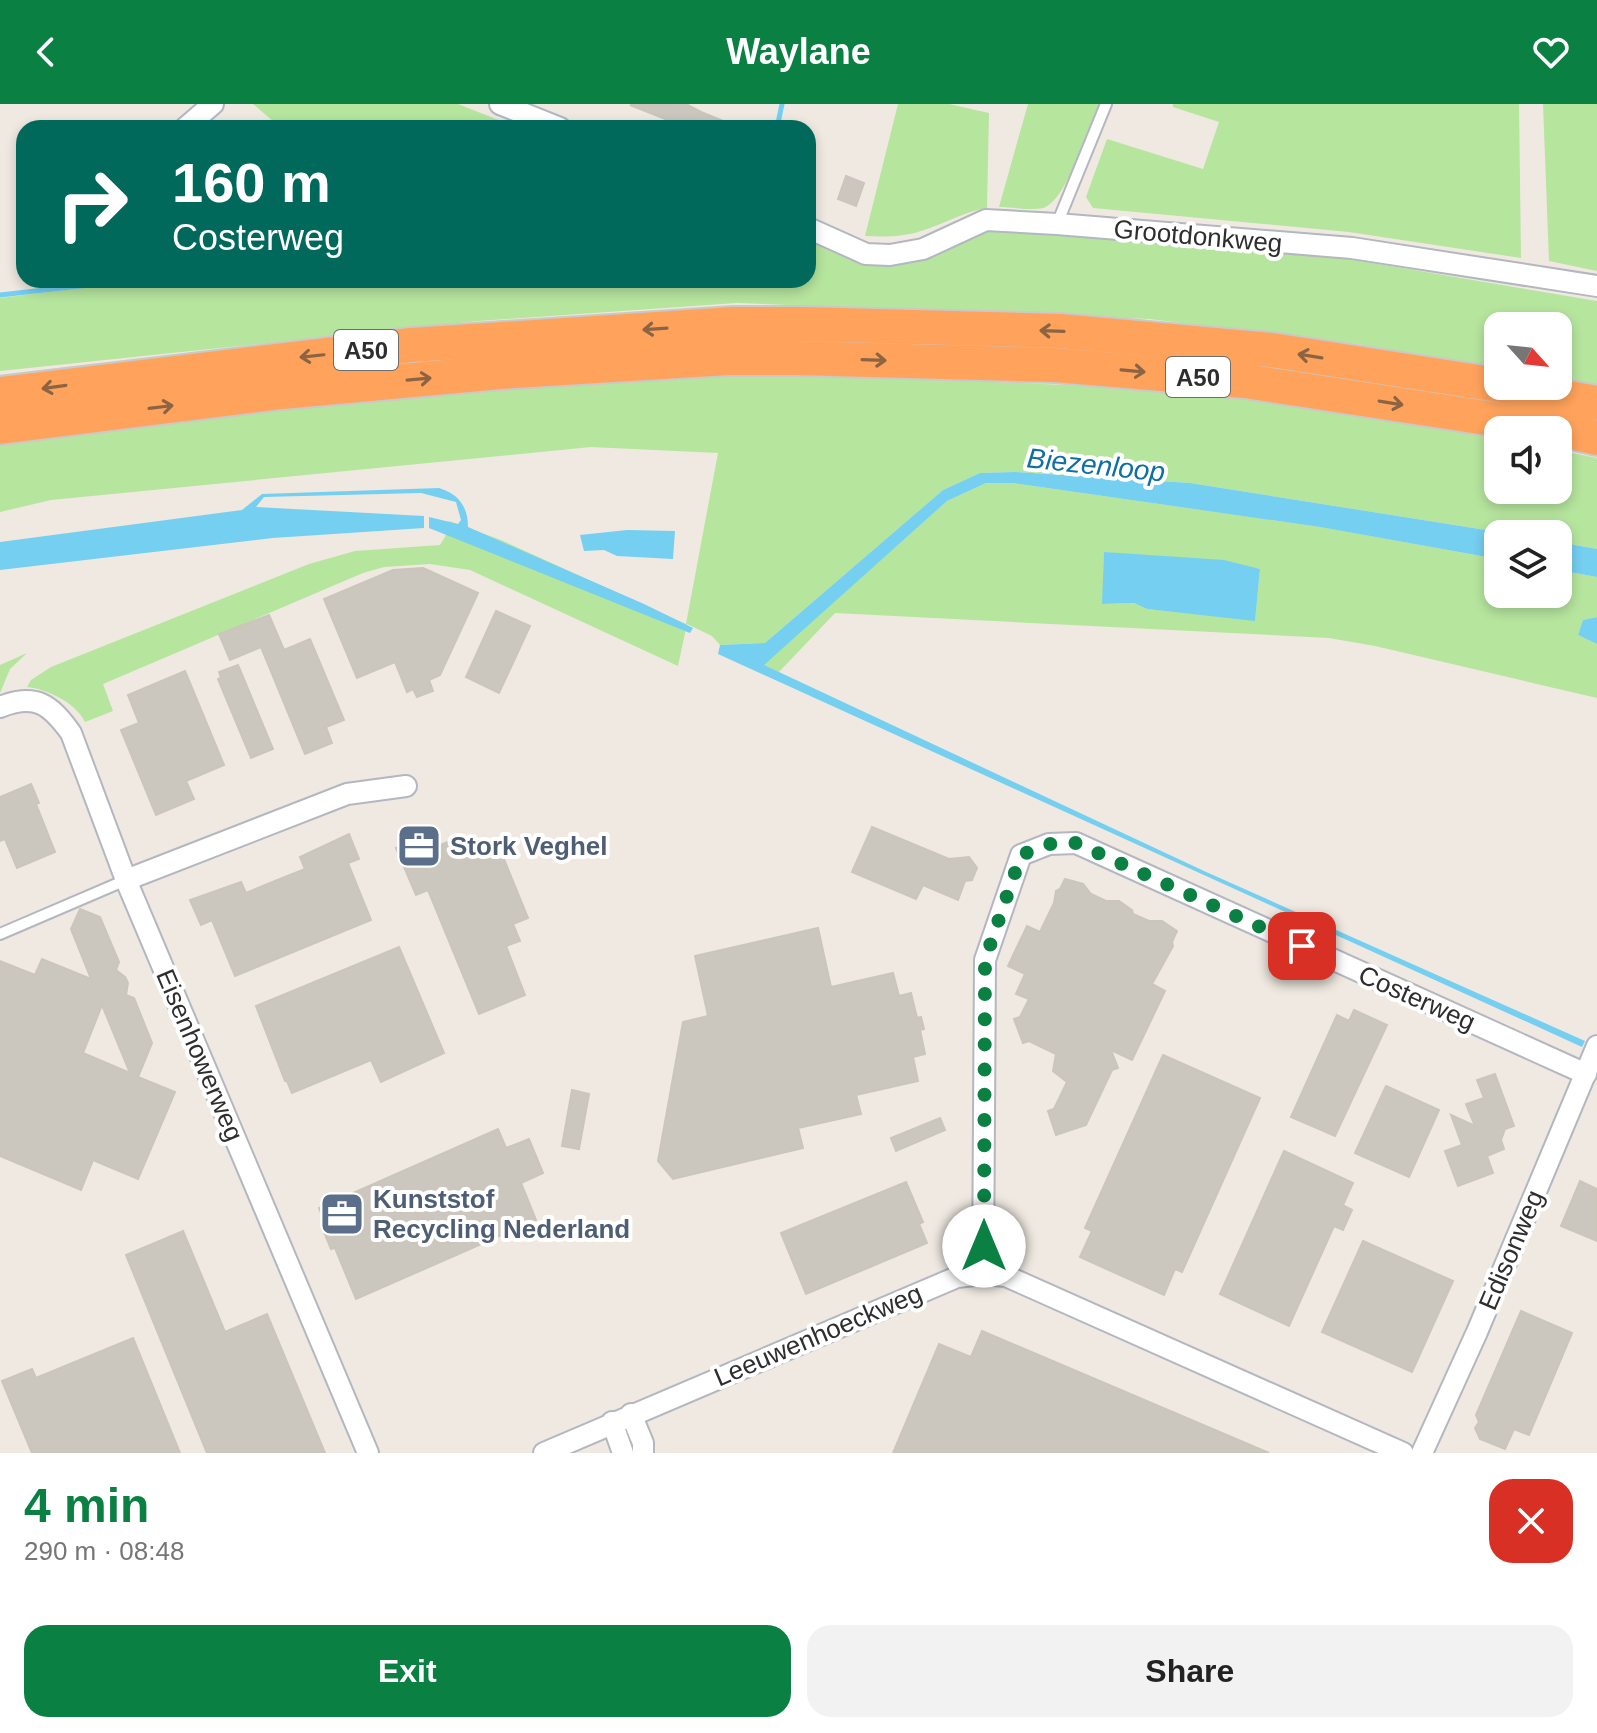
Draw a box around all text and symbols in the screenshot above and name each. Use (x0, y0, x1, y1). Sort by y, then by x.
icon: back (24, 30, 68, 74)
icon: heart (1529, 30, 1573, 74)
text: Waylane (726, 31, 871, 72)
text: 160 m (172, 151, 331, 214)
icon: right (40, 152, 144, 256)
street label: Grootdonkweg (1112, 214, 1284, 258)
text: Costerweg (172, 217, 344, 258)
north arrow (1484, 312, 1572, 400)
map controls (1484, 312, 1572, 608)
one-way arrow (642, 322, 669, 337)
one-way arrow (1039, 323, 1066, 338)
road number: A50 (334, 330, 398, 370)
one-way arrow (1298, 348, 1323, 363)
one-way arrow (299, 349, 326, 364)
one-way arrow (860, 352, 887, 367)
road number: A50 (1166, 357, 1230, 397)
one-way arrow (1119, 364, 1146, 379)
one-way arrow (405, 371, 432, 386)
one-way arrow (41, 379, 68, 394)
one-way arrow (1378, 397, 1403, 412)
one-way arrow (147, 399, 174, 414)
button: sound (1484, 416, 1572, 504)
water label: Biezenloop (1025, 442, 1167, 488)
button: layers (1484, 520, 1572, 608)
office icon: Stork Veghel (395, 822, 443, 870)
place label: Stork Veghel (450, 831, 608, 861)
pin (1268, 912, 1336, 980)
icon: arrive (1280, 924, 1324, 968)
street label: Costerweg (1354, 959, 1480, 1037)
street label: Eisenhowerweg (150, 965, 250, 1145)
place label: Kunststof Recycling Nederland (373, 1184, 630, 1244)
street label: Edisonweg (1472, 1186, 1550, 1314)
office icon: Kunststof Recycling Nederland (318, 1190, 366, 1238)
position arrow (942, 1204, 1026, 1288)
street label: Leeuwenhoeckweg (710, 1278, 926, 1392)
text: 4 min (24, 1479, 149, 1532)
button: close (1489, 1479, 1573, 1563)
text: 290 m · 08:48 (24, 1536, 184, 1566)
button: Exit (24, 1625, 791, 1717)
button: Share (807, 1625, 1573, 1717)

